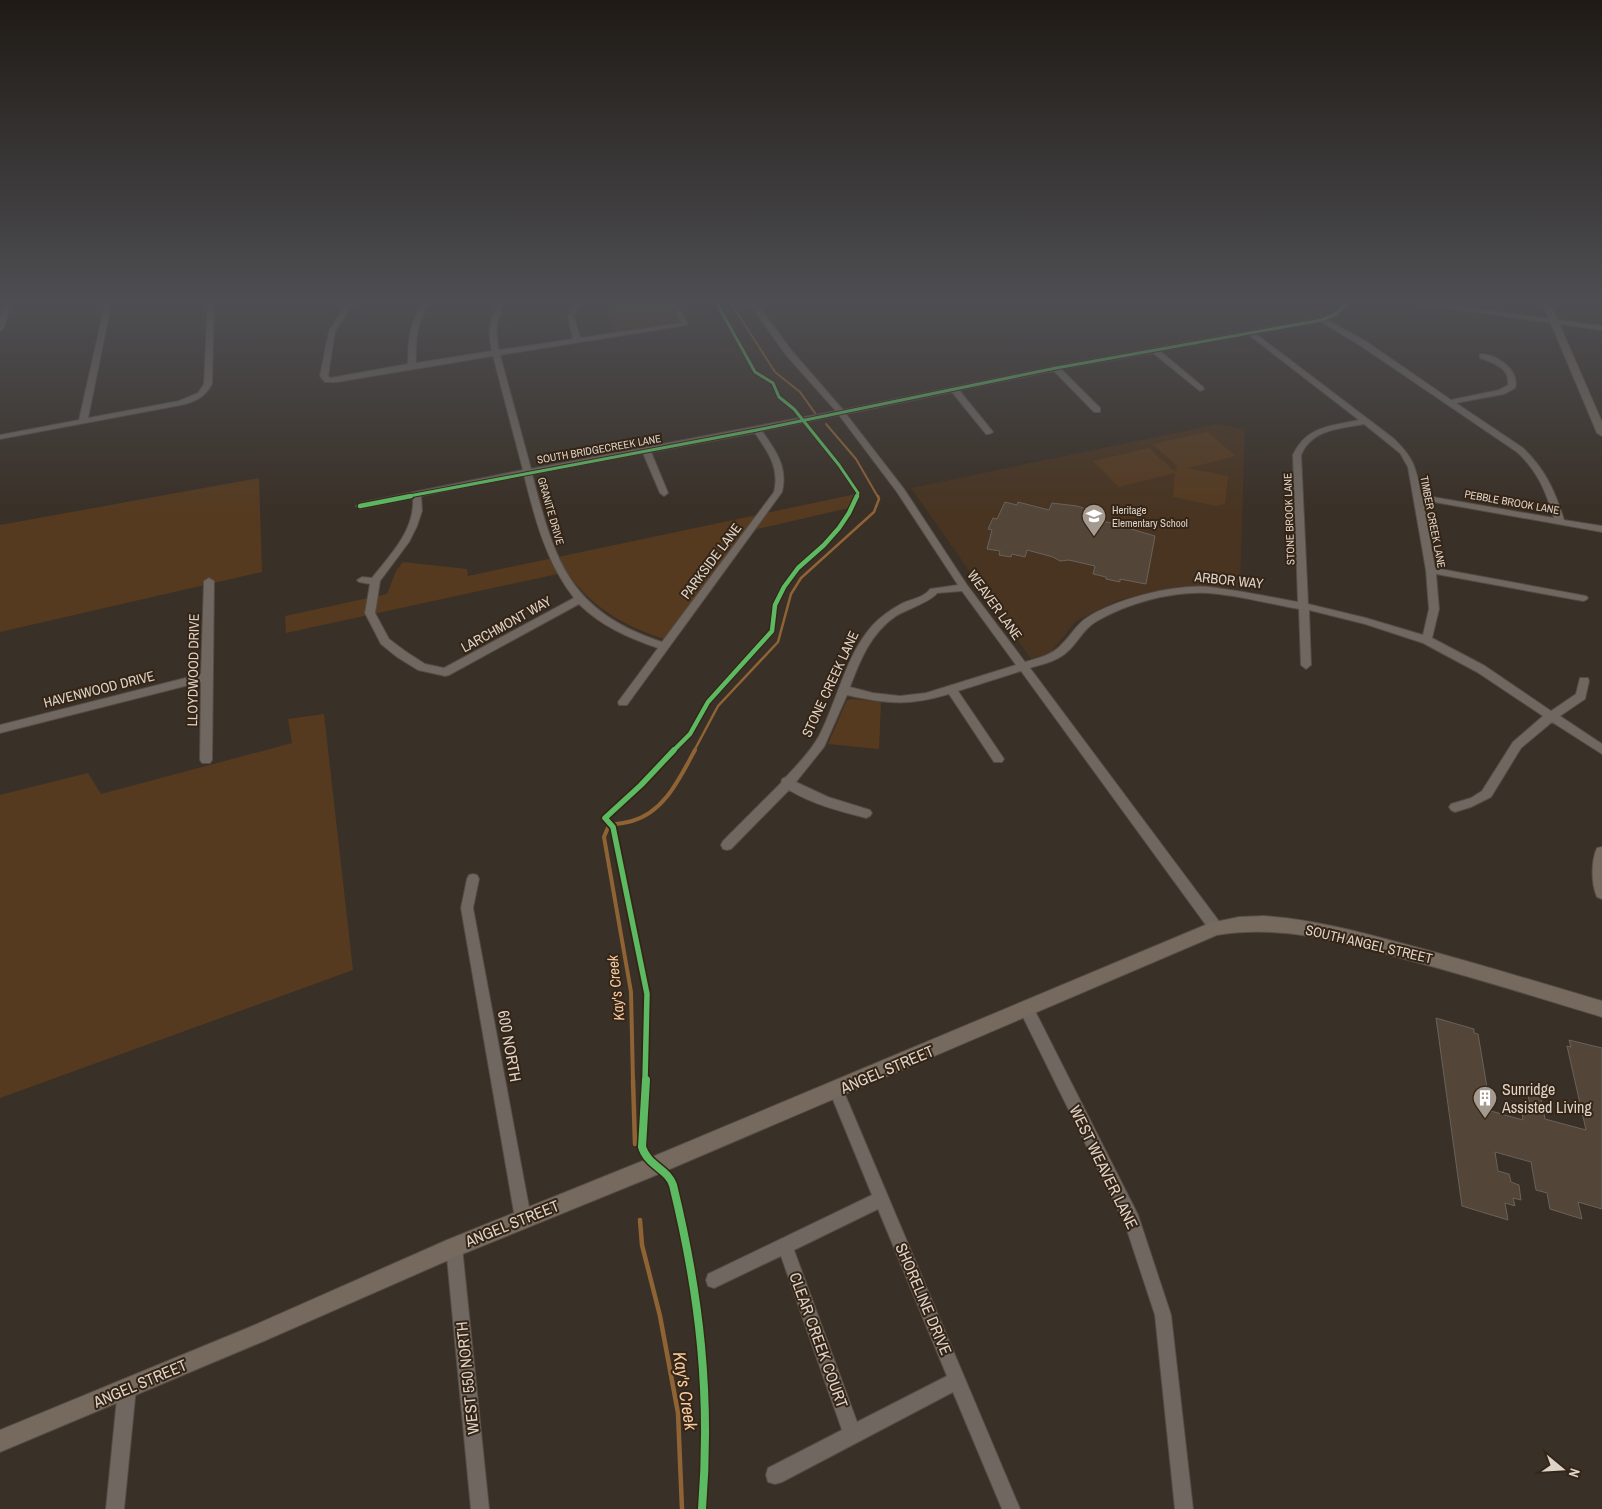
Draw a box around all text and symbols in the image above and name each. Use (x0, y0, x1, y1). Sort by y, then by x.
street label: SOUTH BRIDGECREEK LANE (536, 431, 662, 467)
street label: STONE BROOK LANE (1280, 473, 1298, 565)
street label: GRANITE DRIVE (535, 475, 567, 547)
street label: TIMBER CREEK LANE (1417, 475, 1449, 569)
street label: PEBBLE BROOK LANE (1463, 487, 1561, 517)
school or university icon: Heritage Elementary School (1081, 503, 1107, 537)
place label: Heritage Elementary School (1112, 503, 1188, 530)
street label: PARKSIDE LANE (677, 519, 745, 603)
street label: WEAVER LANE (964, 566, 1026, 644)
street label: ARBOR WAY (1193, 567, 1265, 593)
street label: LARCHMONT WAY (458, 592, 555, 656)
street label: LLOYDWOOD DRIVE (183, 613, 203, 727)
street label: STONE CREEK LANE (797, 628, 863, 740)
street label: HAVENWOOD DRIVE (42, 666, 156, 712)
street label: SOUTH ANGEL STREET (1304, 921, 1434, 967)
water label: Kay's Creek (602, 953, 629, 1022)
street label: 600 NORTH (493, 1009, 527, 1083)
street label: ANGEL STREET (836, 1039, 937, 1099)
place label: Sunridge Assisted Living (1501, 1078, 1592, 1118)
building icon: Sunridge Assisted Living (1472, 1085, 1498, 1119)
street label: WEST WEAVER LANE (1064, 1101, 1144, 1233)
street label: ANGEL STREET (461, 1194, 562, 1252)
street label: SHORELINE DRIVE (891, 1240, 957, 1358)
street label: CLEAR CREEK COURT (784, 1269, 854, 1411)
street label: WEST 550 NORTH (450, 1321, 484, 1435)
water label: Kay's Creek (667, 1350, 704, 1433)
street label: ANGEL STREET (89, 1353, 190, 1413)
north arrow (1537, 1444, 1587, 1494)
text: N (1565, 1466, 1584, 1480)

